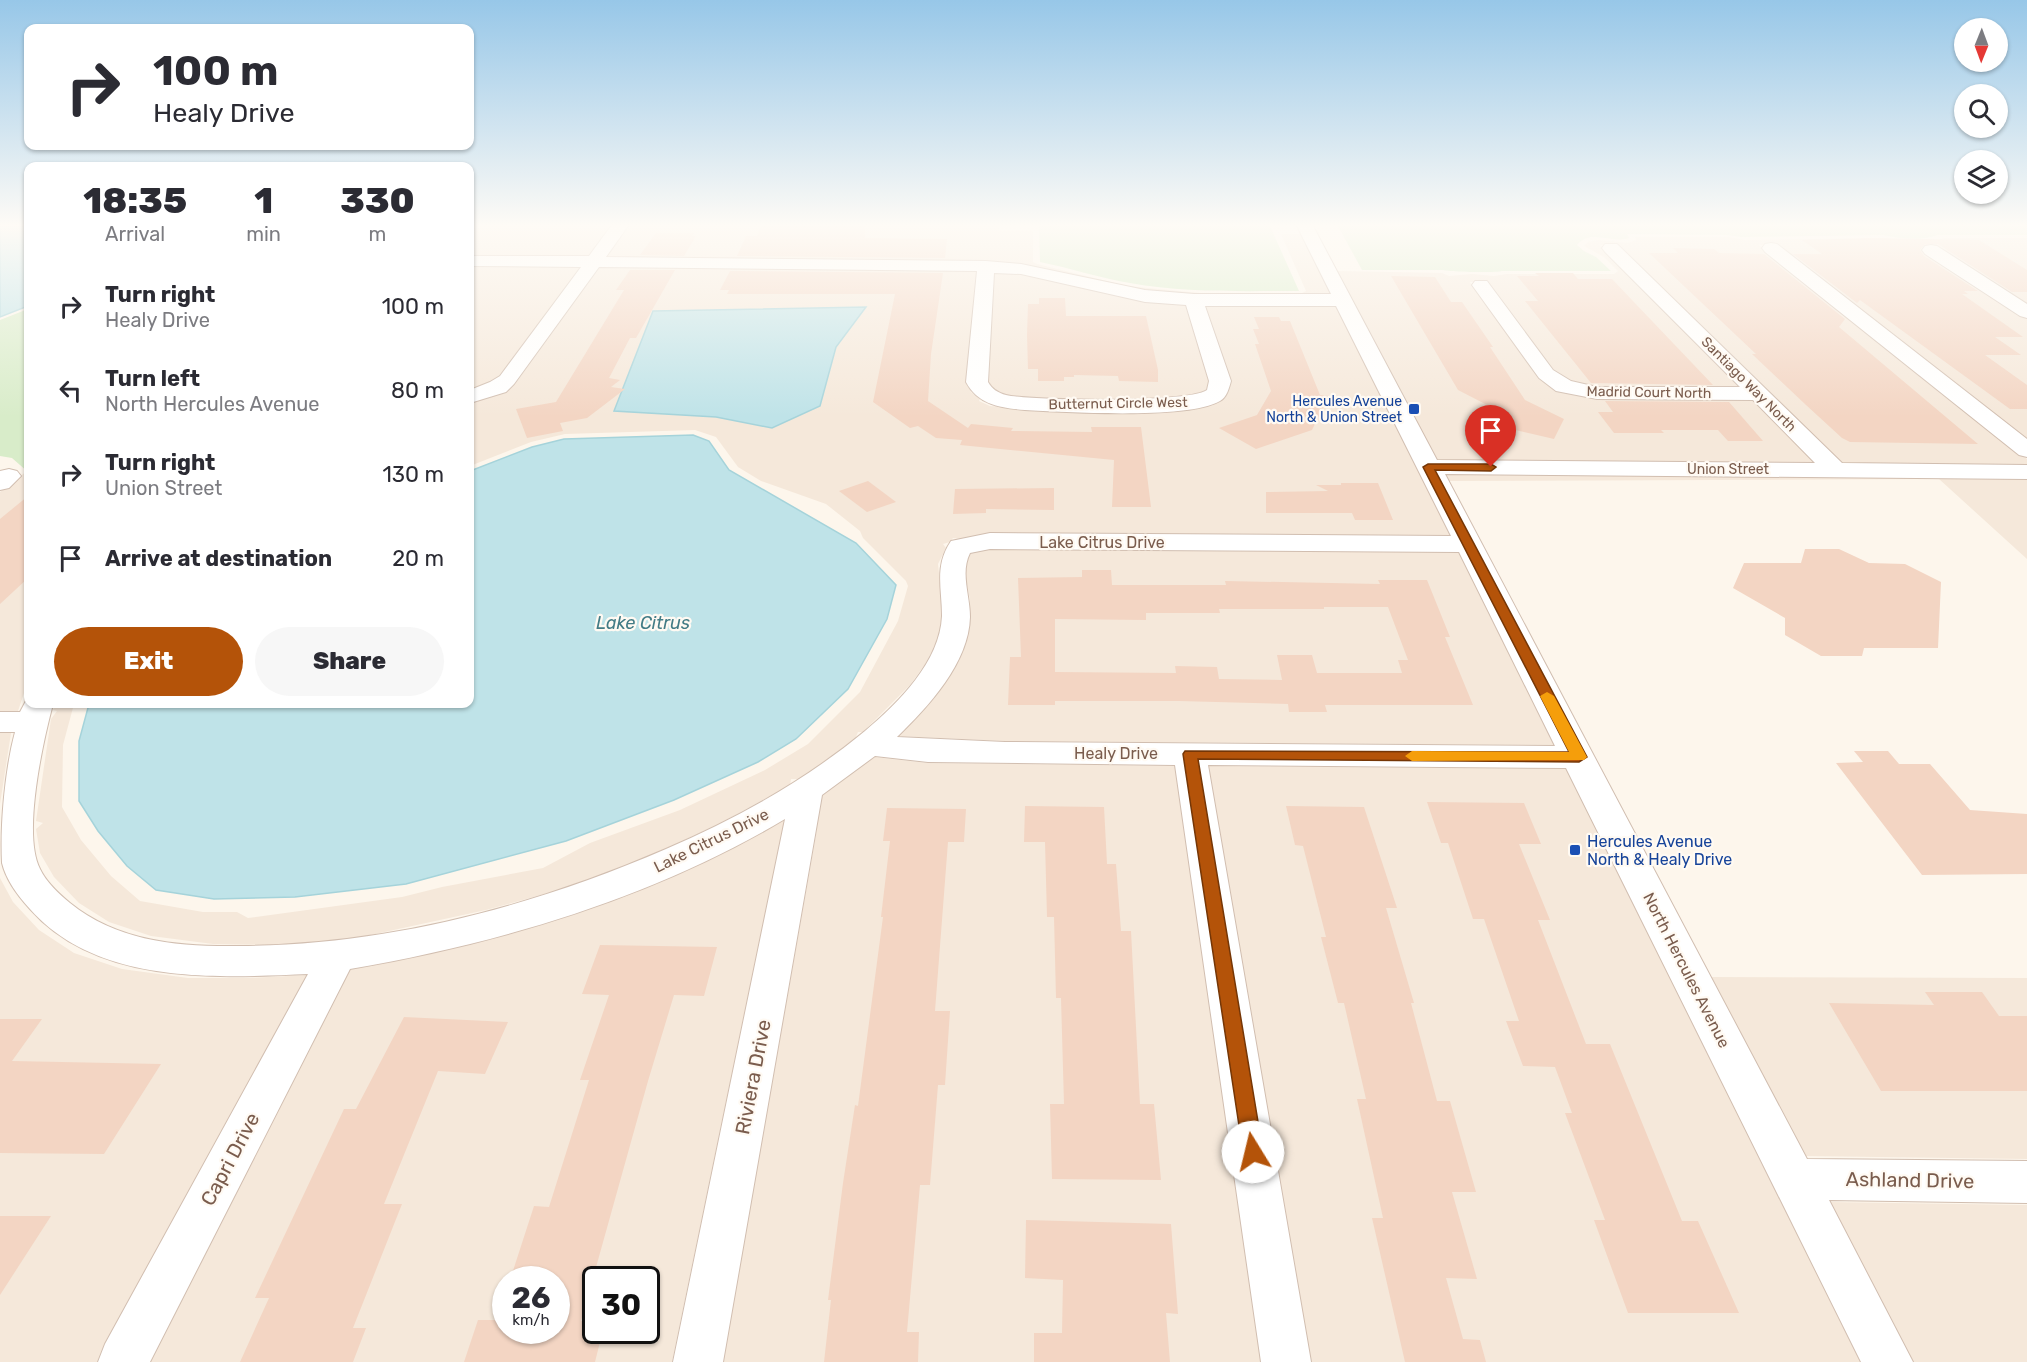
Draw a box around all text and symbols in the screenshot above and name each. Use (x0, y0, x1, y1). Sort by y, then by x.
north arrow (1954, 18, 2008, 72)
map controls (1954, 18, 2008, 204)
text: 100 m (153, 46, 278, 96)
icon: right (54, 48, 132, 126)
button: search (1954, 84, 2008, 138)
text: Healy Drive (153, 97, 295, 129)
button: layers (1954, 150, 2008, 204)
text: 18:35 (83, 179, 187, 222)
text: 1 (254, 179, 273, 222)
text: 330 (340, 179, 415, 222)
text: Arrival (105, 222, 165, 246)
text: min (246, 222, 281, 246)
text: m (369, 222, 386, 246)
text: Turn right (105, 281, 215, 308)
icon: right (54, 290, 87, 323)
text: 100 m (382, 293, 444, 320)
text: Healy Drive (105, 308, 210, 332)
street label: Santiago Way North (1698, 333, 1800, 435)
text: Turn left (105, 365, 200, 392)
icon: left (54, 374, 87, 407)
text: 80 m (391, 377, 444, 404)
street label: Madrid Court North (1586, 383, 1712, 402)
text: North Hercules Avenue (105, 392, 320, 416)
place label: Hercules Avenue North & Union Street (1266, 393, 1403, 426)
street label: Butternut Circle West (1048, 394, 1188, 413)
marker: Hercules Avenue North & Union Street (1407, 402, 1421, 416)
pin (1465, 405, 1516, 467)
icon: arrive (1474, 414, 1507, 447)
text: Turn right (105, 449, 215, 476)
icon: right (54, 458, 87, 491)
text: 130 m (382, 461, 444, 488)
street label: Union Street (1687, 461, 1770, 478)
text: Union Street (105, 476, 222, 500)
street label: Lake Citrus Drive (1039, 533, 1165, 552)
icon: arrive (54, 542, 87, 575)
text: Arrive at destination (105, 545, 332, 572)
text: 20 m (392, 545, 444, 572)
water label: Lake Citrus (596, 612, 690, 634)
button: Exit (54, 627, 243, 696)
button: Share (255, 627, 444, 696)
street label: Healy Drive (1074, 744, 1158, 763)
street label: Lake Citrus Drive (651, 804, 772, 877)
place label: Hercules Avenue North & Healy Drive (1587, 832, 1732, 869)
marker: Hercules Avenue North & Healy Drive (1568, 843, 1582, 857)
street label: North Hercules Avenue (1639, 889, 1734, 1051)
street label: Riviera Drive (730, 1017, 776, 1137)
street label: Capri Drive (196, 1108, 264, 1210)
position arrow (1221, 1120, 1285, 1184)
street label: Ashland Drive (1845, 1167, 1975, 1193)
speed limit sign: 30 (582, 1266, 660, 1344)
text: 26 (511, 1280, 551, 1316)
text: km/h (512, 1311, 550, 1329)

